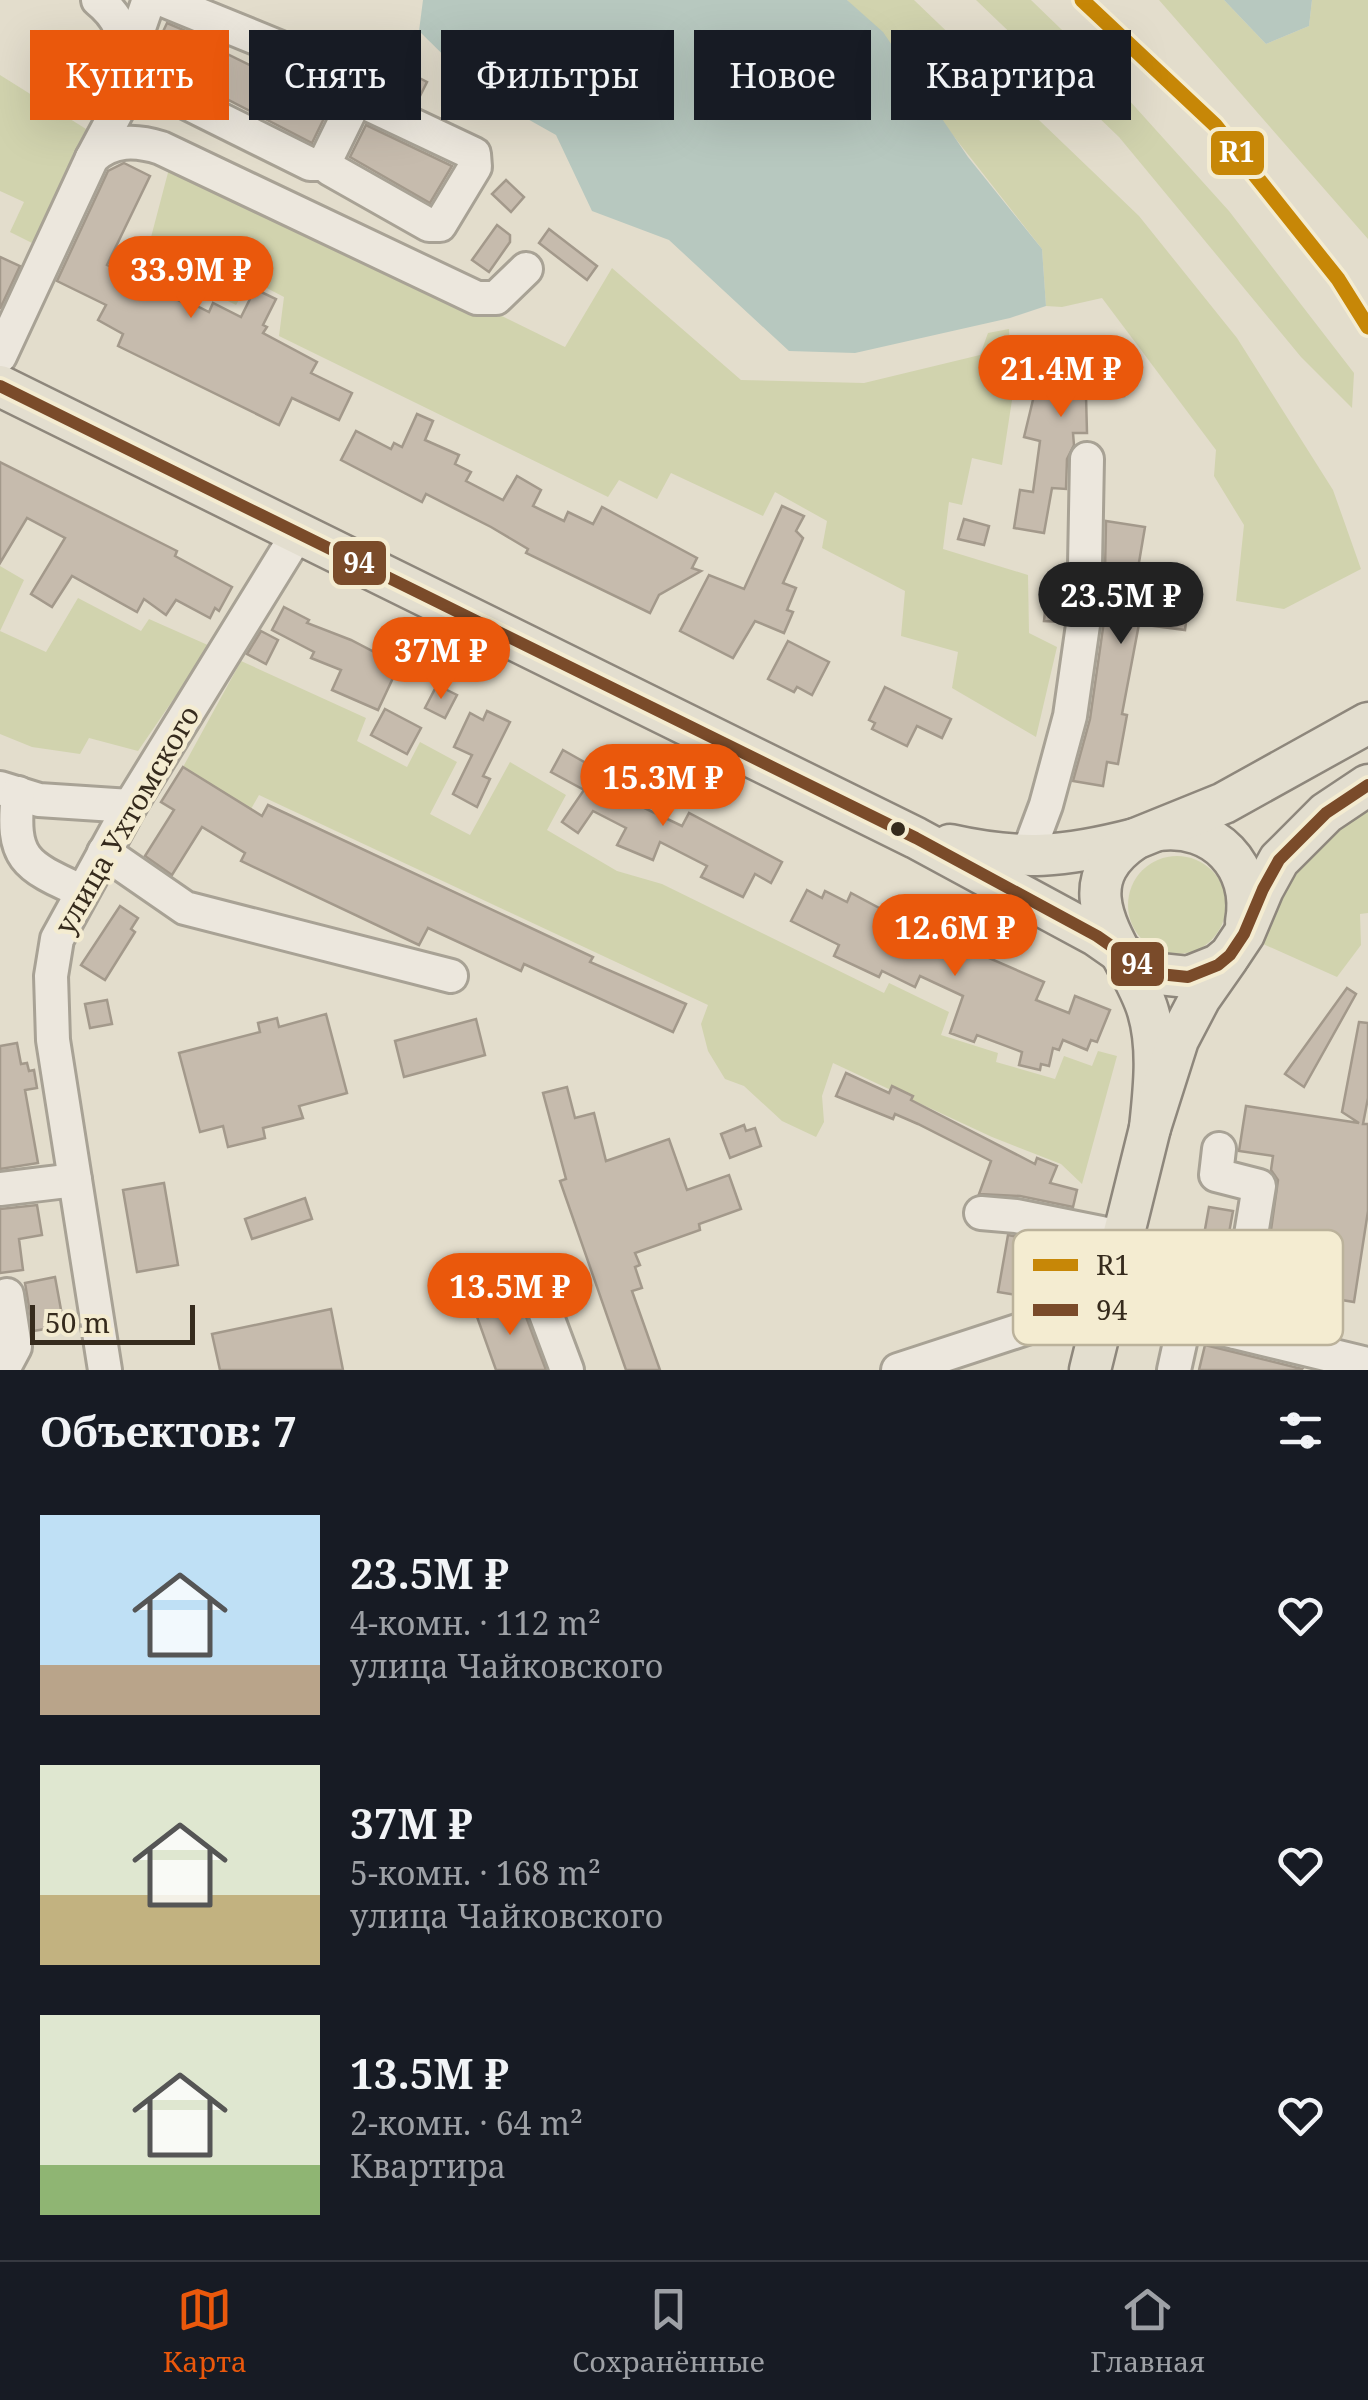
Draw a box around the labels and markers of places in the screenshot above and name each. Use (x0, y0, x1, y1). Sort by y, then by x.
pin: 33.9M ₽ (99, 236, 283, 321)
pin: 21.4M ₽ (969, 335, 1153, 420)
pin: 23.5M ₽ (1029, 562, 1213, 647)
pin: 37M ₽ (371, 617, 511, 702)
pin: 15.3M ₽ (571, 744, 755, 829)
unlabelled marker (888, 819, 908, 839)
pin: 12.6M ₽ (863, 894, 1047, 979)
pin: 13.5M ₽ (418, 1253, 602, 1338)

